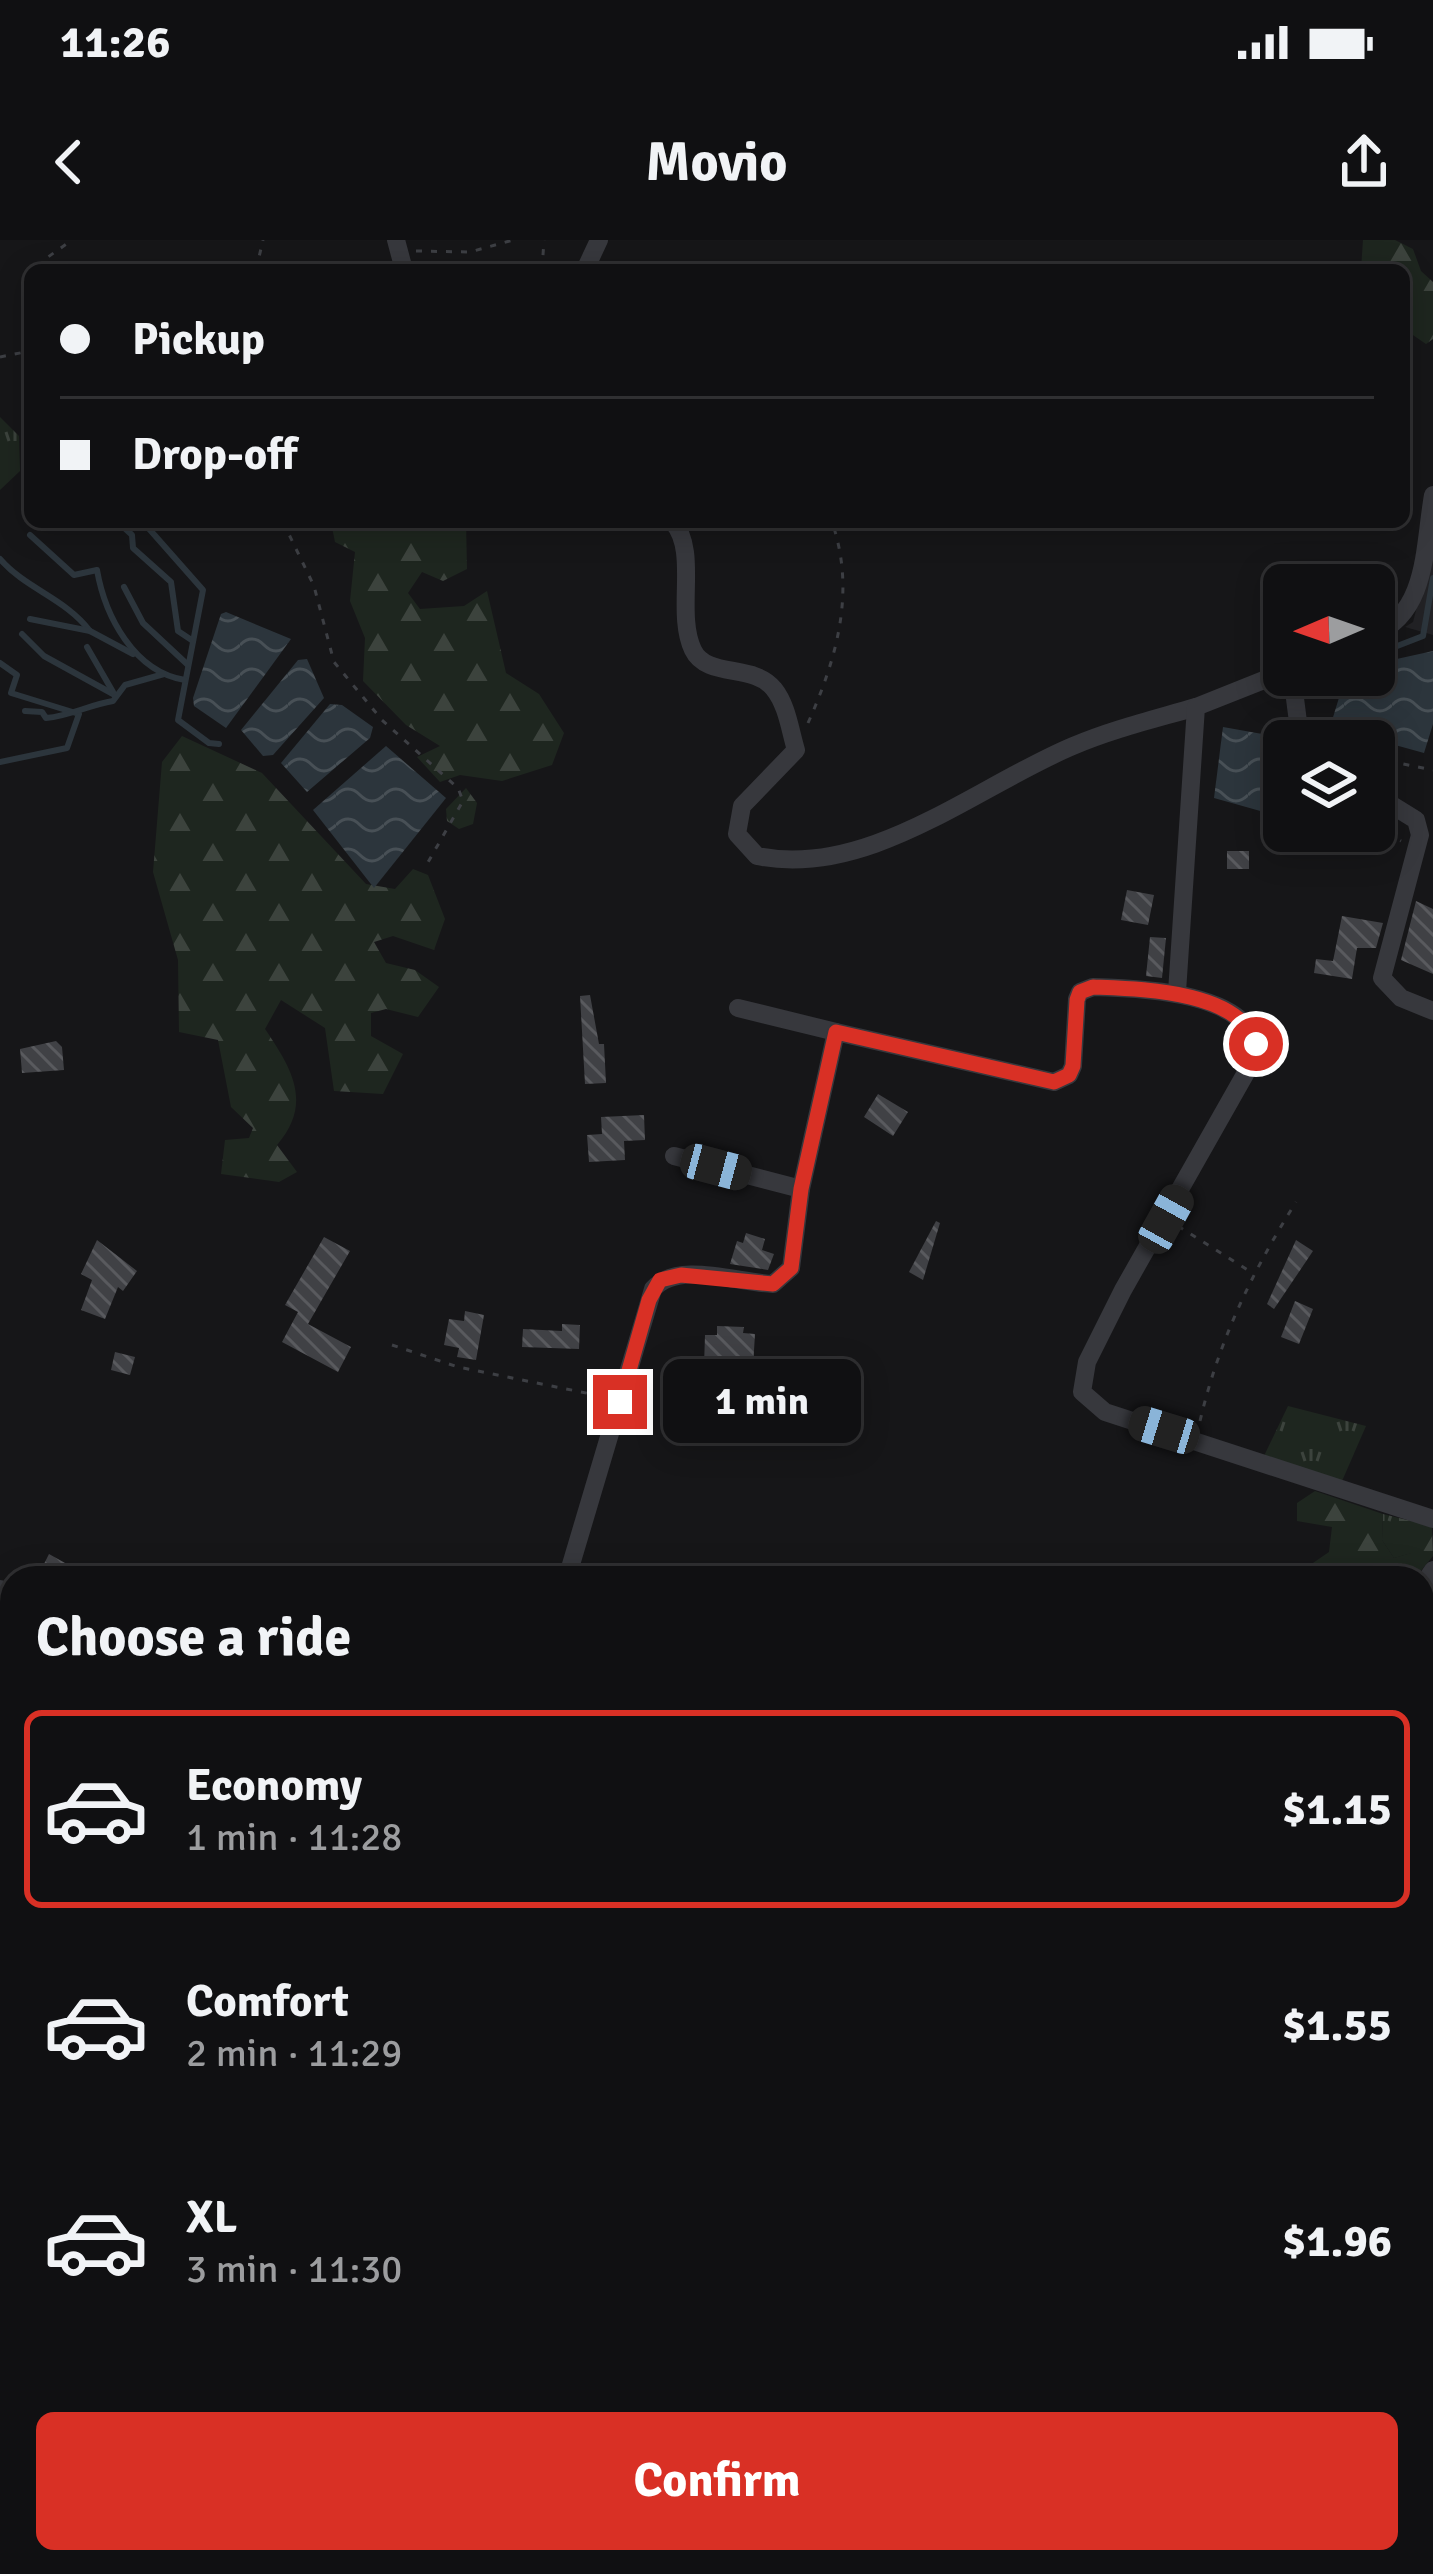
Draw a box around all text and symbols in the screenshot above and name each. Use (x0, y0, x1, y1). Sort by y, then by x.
text: 11:26 (60, 15, 170, 70)
icon: back (36, 129, 102, 195)
text: Movio (646, 129, 787, 196)
icon: share (1331, 129, 1397, 195)
text: Pickup (132, 312, 265, 367)
text: Drop-off (132, 427, 297, 482)
north arrow (1263, 564, 1395, 696)
map controls (1263, 564, 1395, 852)
button: layers (1263, 720, 1395, 852)
route start (1229, 1017, 1283, 1071)
car (677, 1140, 755, 1194)
car (1133, 1179, 1199, 1259)
callout: 1 min (662, 1360, 860, 1444)
route end (593, 1375, 647, 1429)
text: 1 min (715, 1377, 809, 1425)
car (1124, 1402, 1204, 1458)
text: Choose a ride (36, 1604, 351, 1671)
icon: car (42, 1755, 150, 1863)
text: Economy (186, 1758, 362, 1813)
text: $1.15 (1282, 1782, 1392, 1837)
text: 1 min · 11:28 (186, 1813, 402, 1861)
icon: car (42, 1971, 150, 2079)
text: Comfort (186, 1974, 349, 2029)
text: $1.55 (1282, 1998, 1392, 2053)
text: 2 min · 11:29 (186, 2029, 402, 2077)
icon: car (42, 2187, 150, 2295)
text: XL (186, 2190, 237, 2245)
text: $1.96 (1282, 2214, 1392, 2269)
text: 3 min · 11:30 (186, 2245, 402, 2293)
button: Confirm (36, 2412, 1398, 2550)

